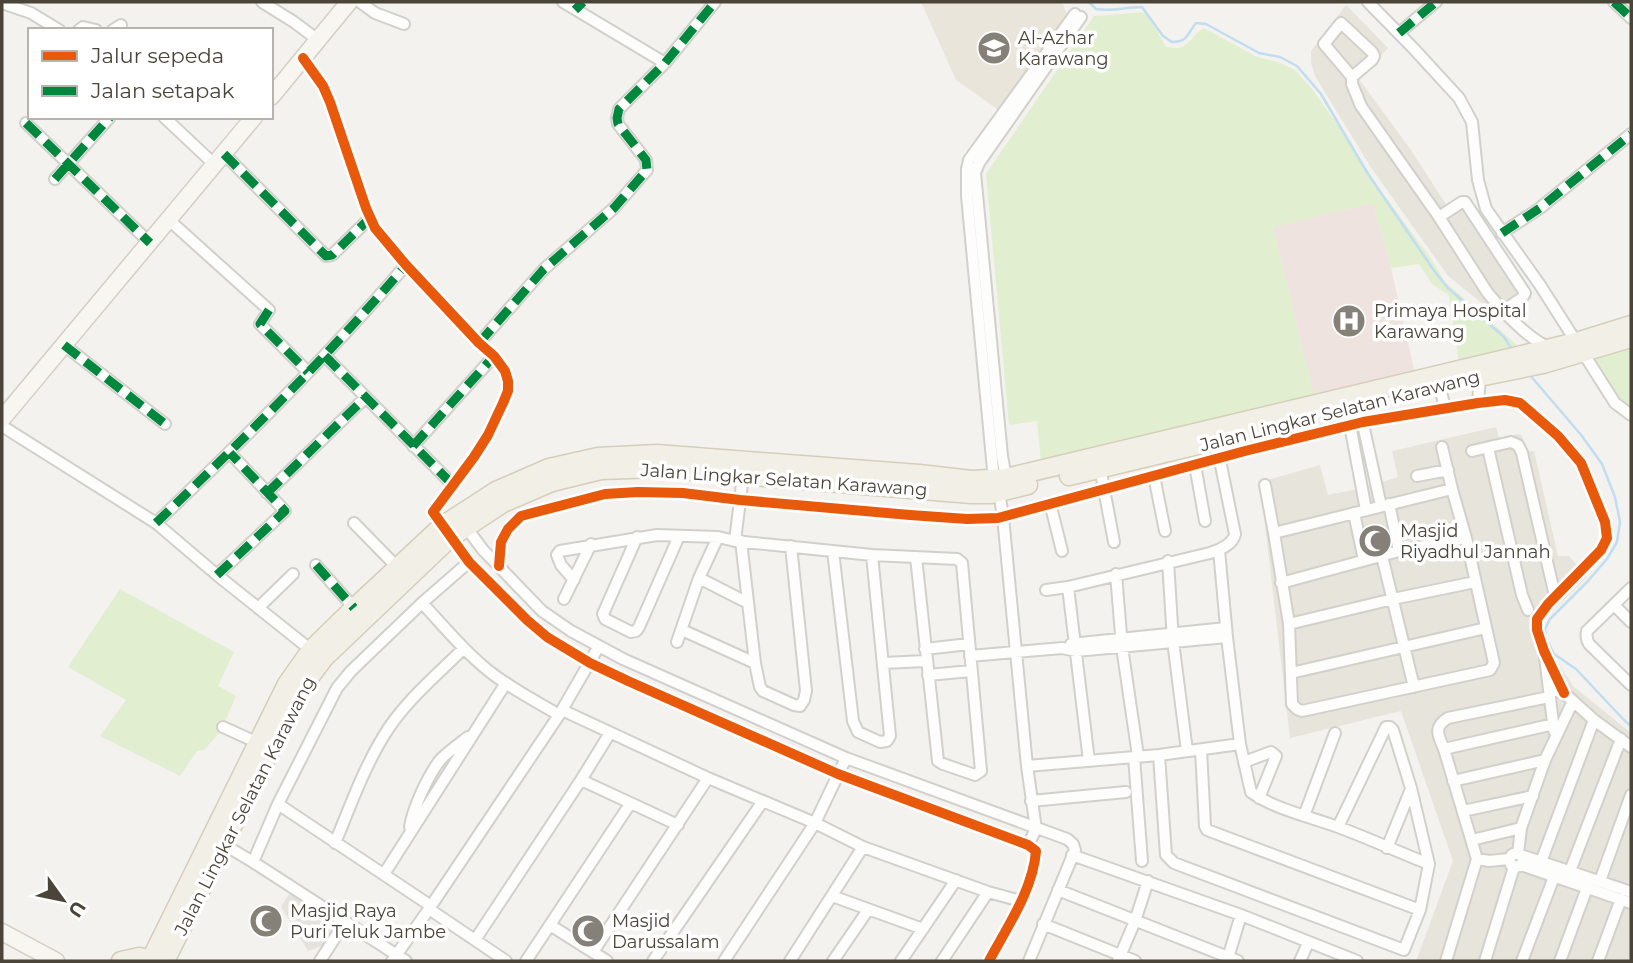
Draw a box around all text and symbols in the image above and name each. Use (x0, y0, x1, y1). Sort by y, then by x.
place label: Al-Azhar Karawang (1018, 27, 1109, 70)
legend (28, 28, 273, 119)
school or university icon: Al-Azhar Karawang (975, 29, 1013, 67)
text: Jalur sepeda (90, 43, 224, 68)
text: Jalan setapak (90, 78, 235, 103)
place label: Primaya Hospital Karawang (1374, 300, 1527, 343)
hospital icon: Primaya Hospital Karawang (1330, 302, 1368, 340)
street label: Jalan Lingkar Selatan Karawang (1197, 366, 1482, 457)
street label: Jalan Lingkar Selatan Karawang (639, 459, 928, 501)
place label: Masjid Riyadhul Jannah (1400, 520, 1551, 563)
mosque icon: Masjid Riyadhul Jannah (1356, 522, 1394, 560)
street label: Jalan Lingkar Selatan Karawang (169, 673, 320, 940)
north arrow (28, 865, 98, 935)
text: U (63, 896, 91, 922)
place label: Masjid Raya Puri Teluk Jambe (290, 900, 446, 943)
mosque icon: Masjid Raya Puri Teluk Jambe (247, 902, 285, 940)
place label: Masjid Darussalam (612, 910, 720, 953)
mosque icon: Masjid Darussalam (569, 912, 607, 950)

